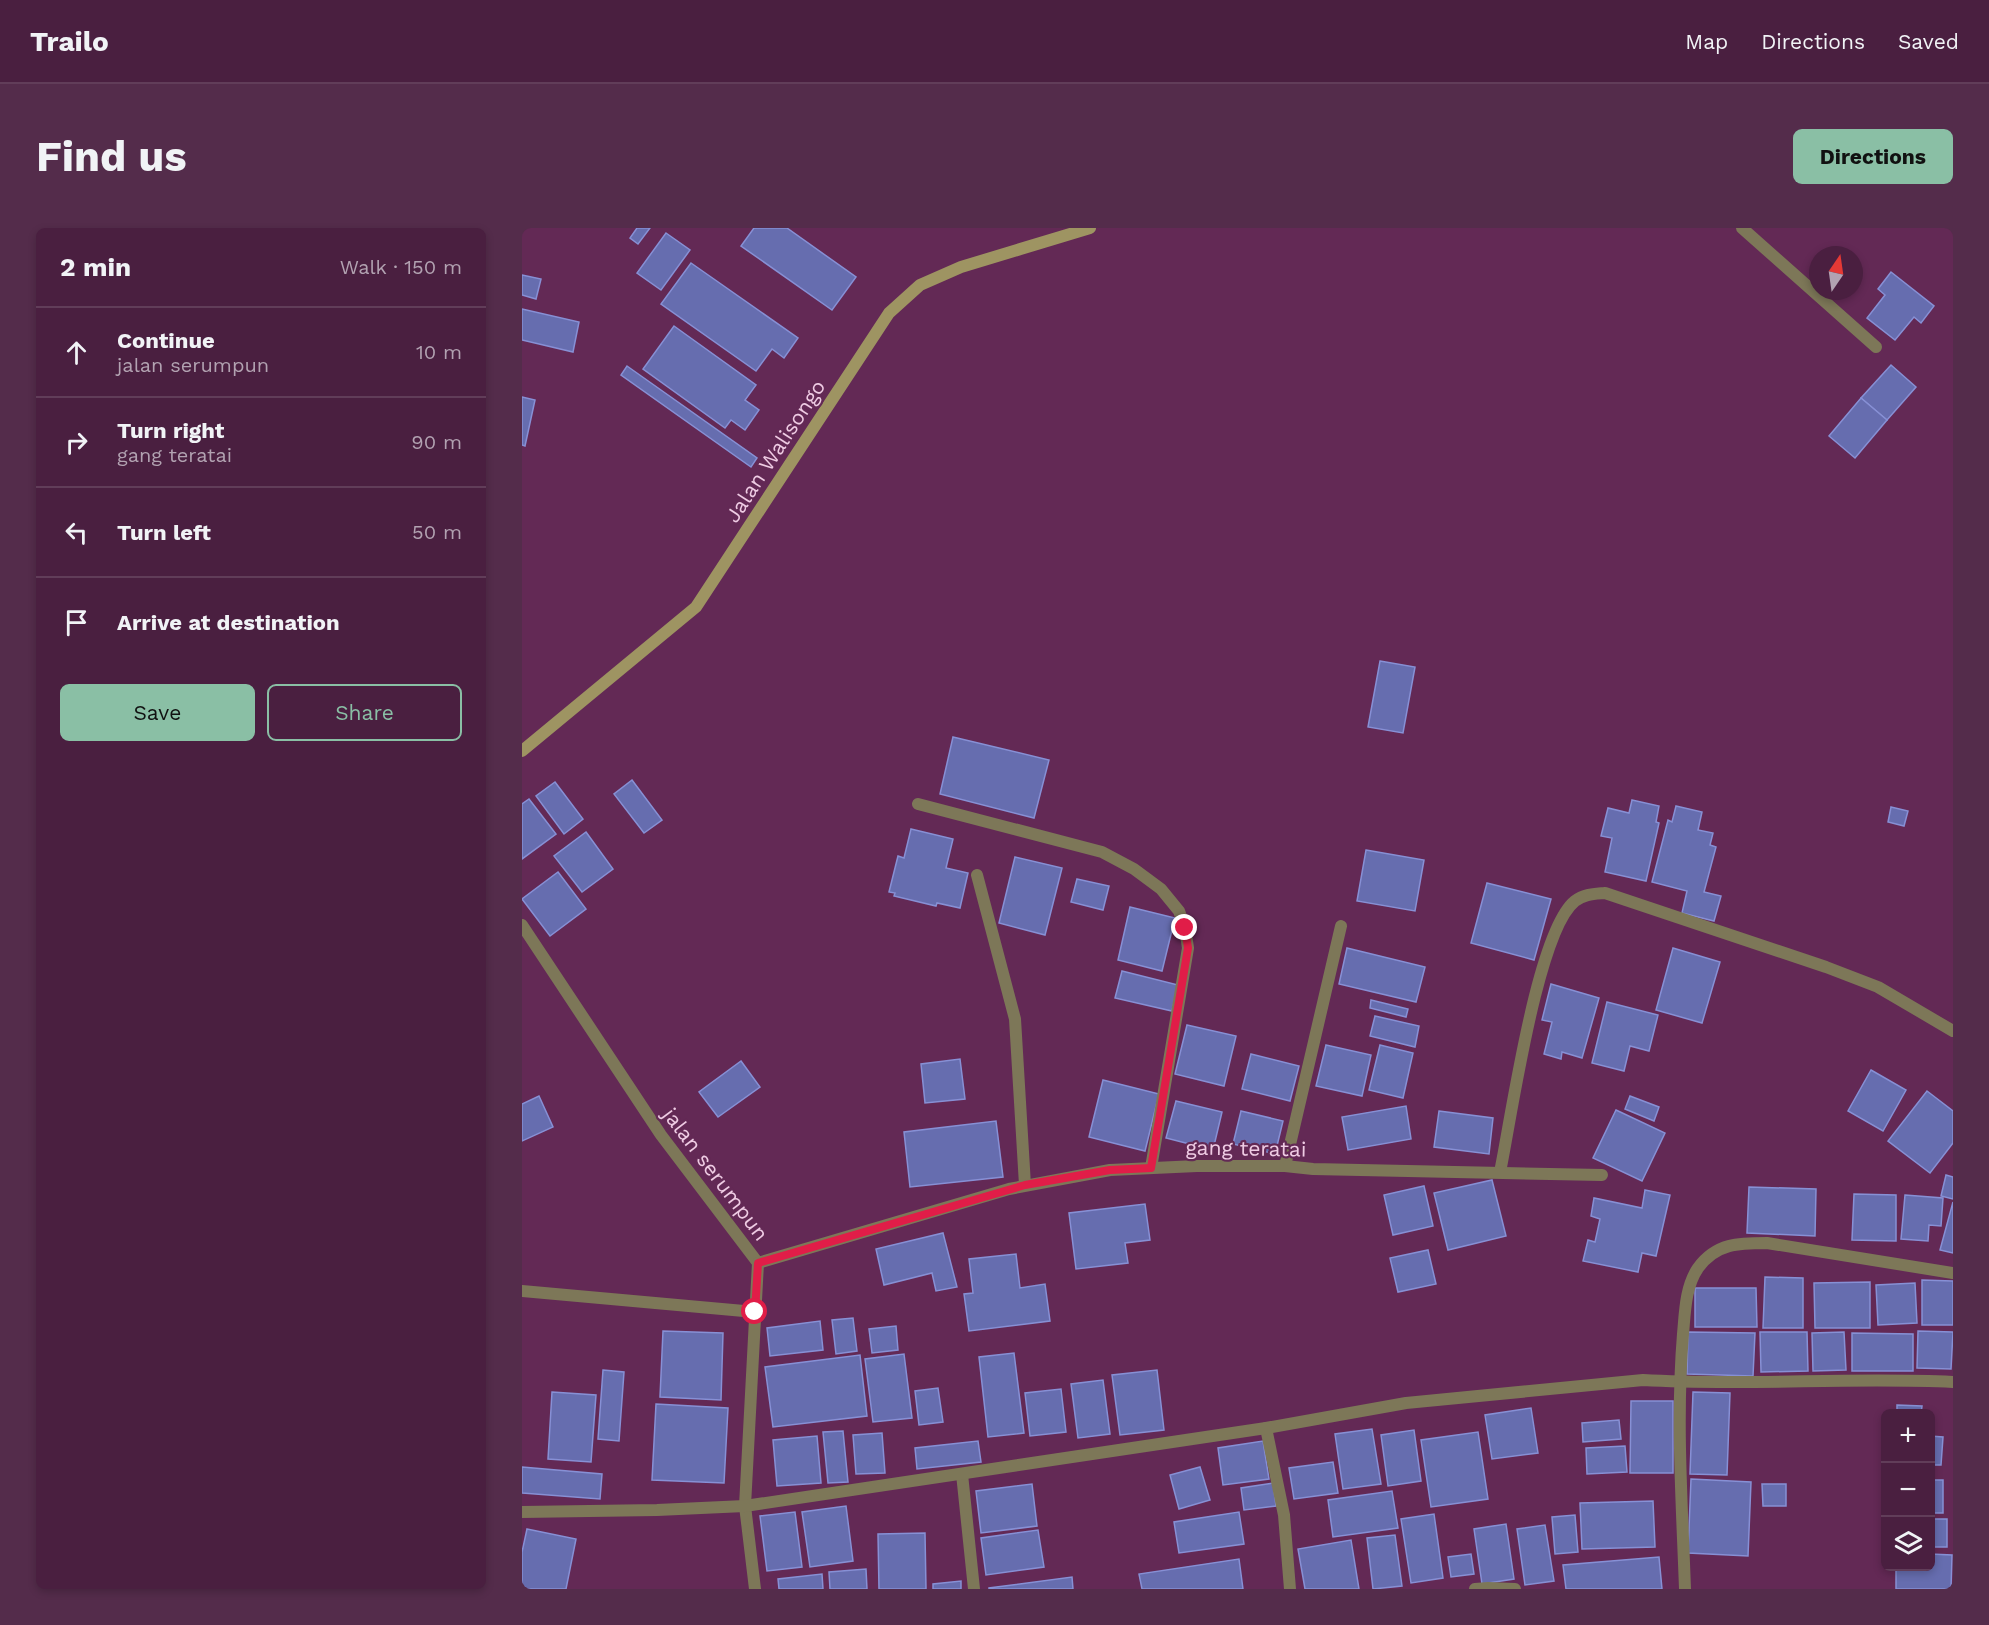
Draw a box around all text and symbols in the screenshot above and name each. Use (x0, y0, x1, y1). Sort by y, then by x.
text: Trailo (30, 25, 109, 58)
text: Map (1685, 29, 1728, 54)
text: Directions (1761, 29, 1865, 54)
text: Saved (1898, 29, 1959, 54)
button: Directions (1793, 129, 1953, 184)
text: Find us (36, 132, 187, 181)
north arrow (1809, 246, 1863, 300)
text: 2 min (60, 252, 131, 282)
text: Walk · 150 m (340, 255, 462, 279)
text: Continue (117, 328, 215, 353)
icon: ahead (60, 336, 93, 369)
text: 10 m (416, 340, 462, 364)
text: jalan serumpun (117, 353, 269, 377)
street label: Jalan Walisongo (720, 375, 830, 527)
text: Turn right (117, 418, 224, 443)
icon: right (60, 426, 93, 459)
text: 90 m (411, 430, 462, 454)
text: gang teratai (117, 443, 232, 467)
icon: left (60, 516, 93, 549)
text: Turn left (117, 520, 211, 545)
text: 50 m (412, 520, 462, 544)
icon: arrive (60, 606, 93, 639)
text: Arrive at destination (117, 610, 340, 635)
button: Save (60, 684, 255, 741)
button: Share (267, 684, 462, 741)
route end (1171, 914, 1197, 940)
street label: jalan serumpun (657, 1101, 774, 1245)
street label: gang teratai (1185, 1134, 1307, 1162)
route start (741, 1298, 767, 1324)
map controls (1881, 1409, 1935, 1571)
button: + (1881, 1409, 1935, 1463)
button: − (1881, 1463, 1935, 1517)
button: layers (1881, 1517, 1935, 1571)

